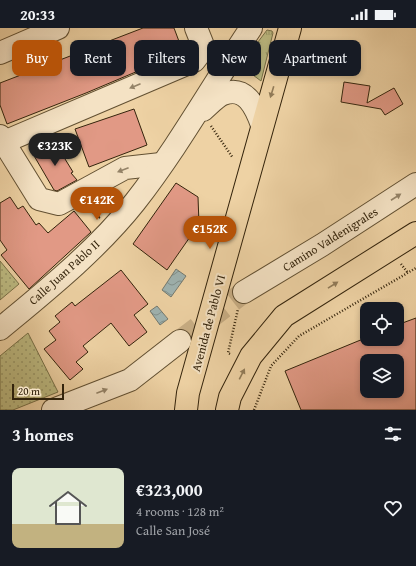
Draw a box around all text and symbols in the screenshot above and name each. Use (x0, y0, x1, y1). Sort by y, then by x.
text: 20:33 (20, 4, 55, 25)
chip: Buy (12, 40, 62, 76)
chip: Rent (70, 40, 126, 76)
chip: Filters (134, 40, 199, 76)
chip: New (207, 40, 261, 76)
chip: Apartment (269, 40, 361, 76)
one-way arrow (129, 83, 140, 89)
one-way arrow (269, 87, 275, 99)
pin: €323K (27, 133, 83, 167)
text: €323K (37, 136, 73, 155)
one-way arrow (117, 168, 129, 174)
pin: €142K (69, 187, 125, 221)
text: €142K (79, 190, 115, 209)
one-way arrow (390, 194, 402, 201)
street label: Camino Valdenigrales (279, 203, 381, 275)
pin: €152K (182, 216, 238, 250)
text: €152K (192, 219, 228, 238)
street label: Calle Juan Pablo II (25, 235, 103, 309)
street label: Avenida de Pablo VI (187, 272, 229, 373)
one-way arrow (328, 281, 338, 289)
map controls (360, 302, 404, 398)
button: locate (360, 302, 404, 346)
button: layers (360, 354, 404, 398)
one-way arrow (239, 368, 245, 380)
scale bar (12, 382, 64, 401)
text: 20 m (18, 383, 40, 399)
one-way arrow (97, 388, 109, 394)
text: 3 homes (12, 422, 74, 447)
icon: filters (382, 423, 404, 445)
text: €323,000 (136, 477, 202, 502)
icon: home (44, 484, 92, 532)
icon: heart (382, 497, 404, 519)
text: 4 rooms · 128 m² (136, 502, 224, 521)
text: Calle San José (136, 521, 210, 540)

